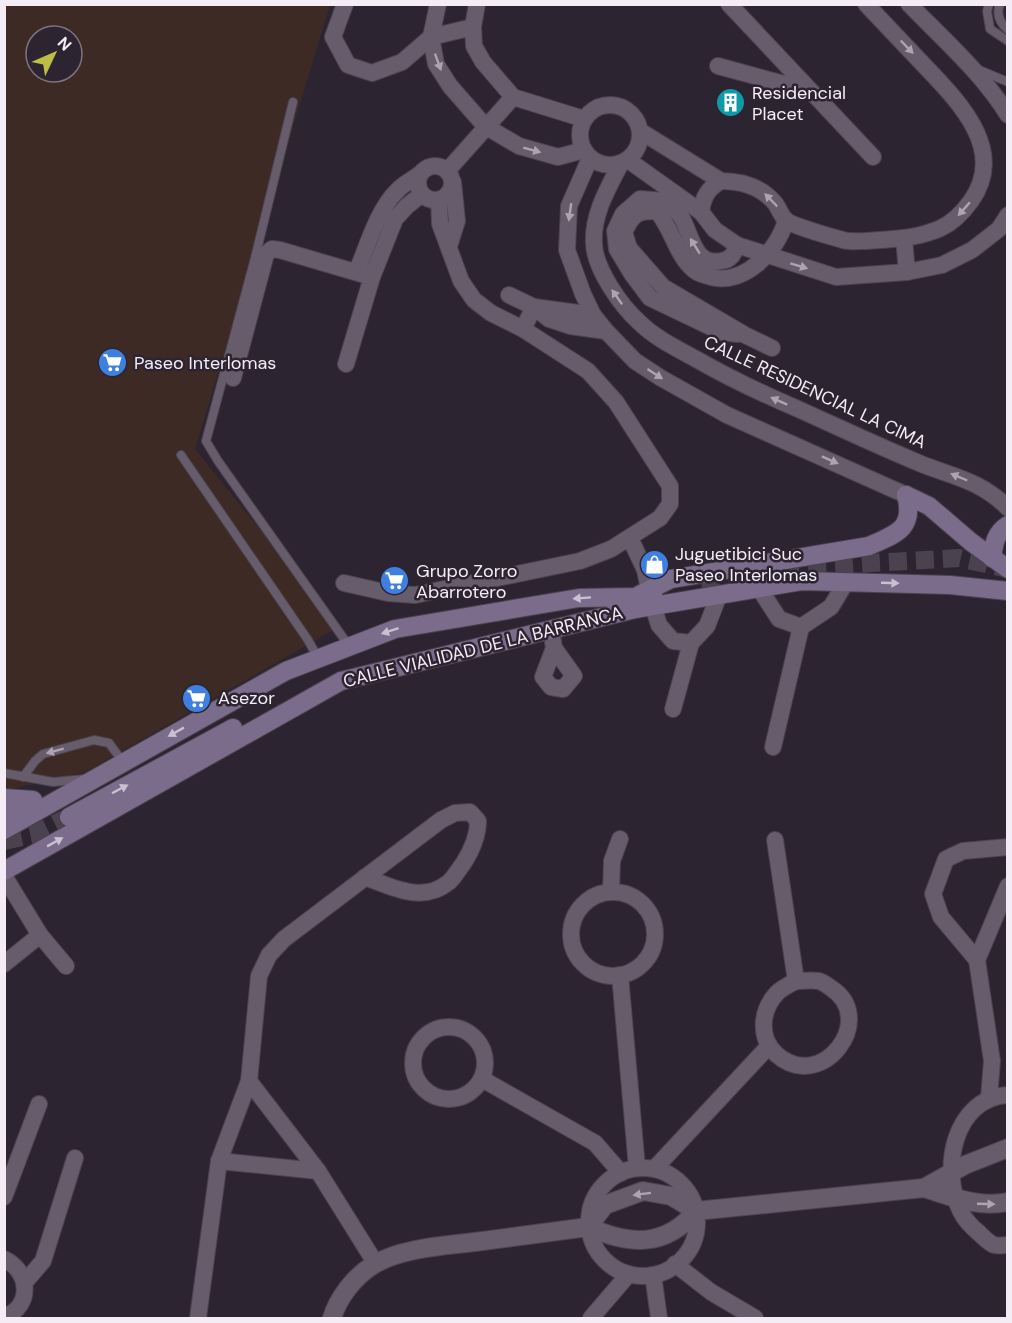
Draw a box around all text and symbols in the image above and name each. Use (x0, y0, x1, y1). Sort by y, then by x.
north arrow (24, 24, 84, 84)
text: N (53, 32, 76, 55)
one-way arrow (899, 39, 913, 53)
one-way arrow (433, 54, 443, 72)
place label: Residencial Placet (752, 81, 846, 126)
building icon: Residencial Placet (715, 87, 747, 119)
one-way arrow (523, 145, 542, 155)
one-way arrow (764, 192, 778, 207)
one-way arrow (957, 202, 971, 217)
one-way arrow (565, 203, 574, 222)
one-way arrow (689, 237, 700, 254)
one-way arrow (790, 262, 808, 271)
one-way arrow (611, 289, 623, 305)
street label: CALLE RESIDENCIAL LA CIMA (700, 330, 930, 454)
supermarket icon: Paseo Interlomas (97, 347, 129, 379)
place label: Paseo Interlomas (134, 351, 276, 375)
one-way arrow (647, 369, 663, 380)
one-way arrow (771, 396, 788, 405)
one-way arrow (821, 455, 839, 465)
one-way arrow (949, 472, 967, 482)
place label: Juguetibici Suc Paseo Interlomas (675, 542, 817, 587)
shop icon: Juguetibici Suc Paseo Interlomas (638, 548, 670, 580)
place label: Grupo Zorro Abarrotero (416, 559, 517, 604)
supermarket icon: Grupo Zorro Abarrotero (379, 565, 411, 597)
one-way arrow (881, 579, 900, 588)
one-way arrow (572, 594, 591, 603)
street label: CALLE VIALIDAD DE LA BARRANCA (341, 601, 625, 693)
one-way arrow (381, 627, 399, 637)
supermarket icon: Asezor (181, 682, 213, 714)
place label: Asezor (218, 686, 275, 710)
one-way arrow (167, 727, 184, 737)
one-way arrow (45, 747, 63, 756)
one-way arrow (112, 784, 129, 794)
one-way arrow (47, 837, 64, 847)
one-way arrow (632, 1189, 651, 1199)
one-way arrow (976, 1199, 995, 1208)

